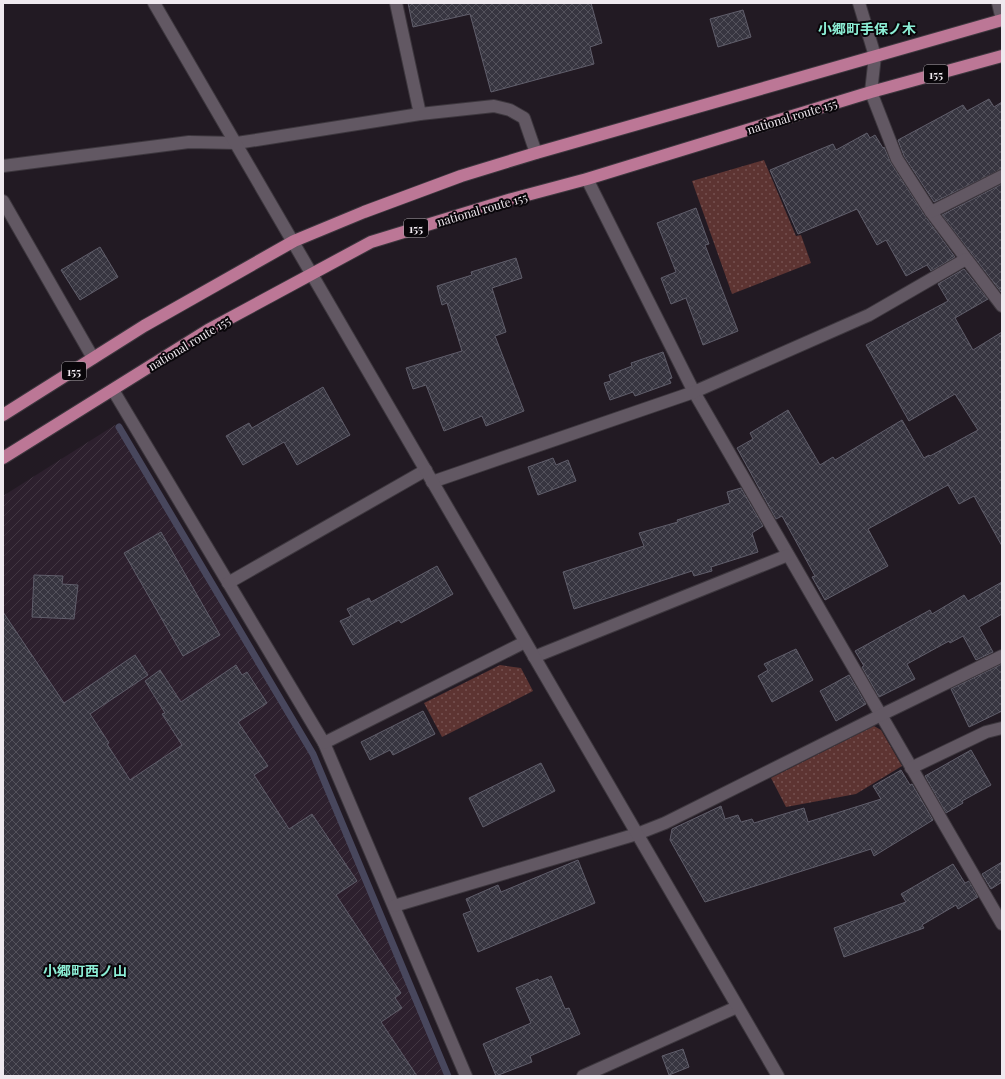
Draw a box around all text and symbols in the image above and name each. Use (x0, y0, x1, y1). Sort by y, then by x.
district label: 小郷町手保ノ木 (818, 19, 916, 38)
road number: 155 (924, 65, 948, 83)
street label: national route 155 (745, 95, 839, 137)
street label: national route 155 (435, 188, 529, 230)
road number: 155 (404, 219, 428, 237)
street label: national route 155 (145, 312, 233, 374)
road number: 155 (62, 362, 86, 380)
district label: 小郷町西ノ山 (43, 961, 127, 980)

